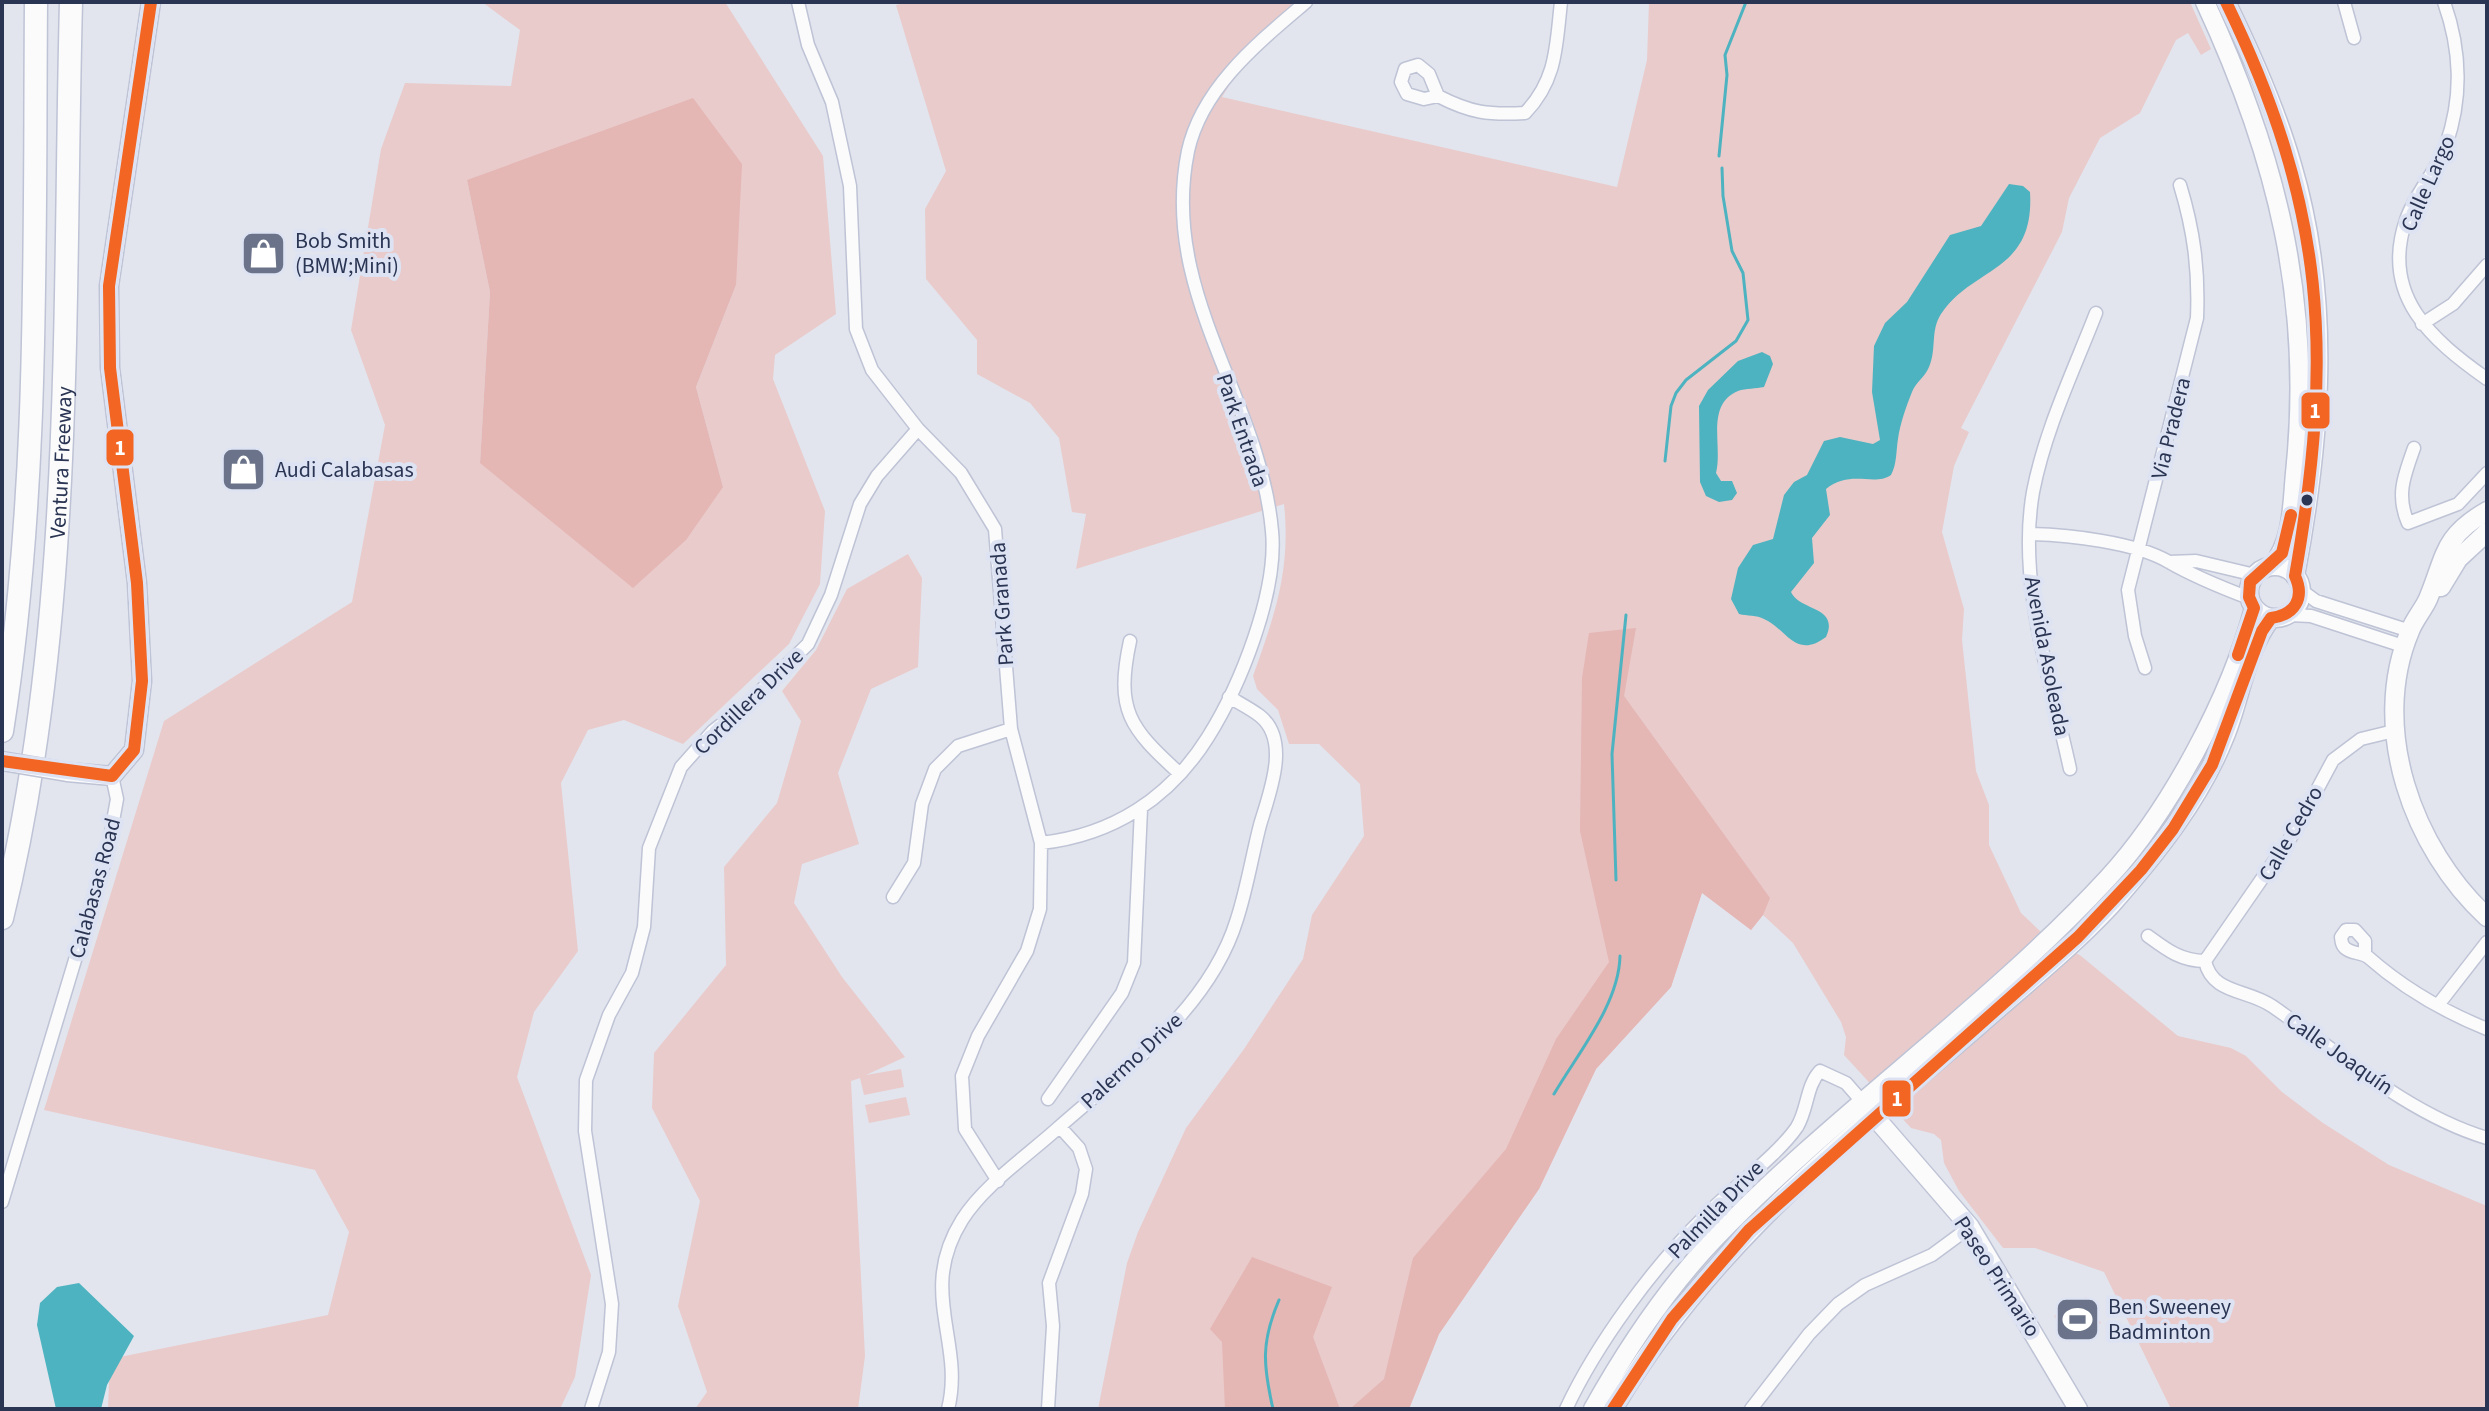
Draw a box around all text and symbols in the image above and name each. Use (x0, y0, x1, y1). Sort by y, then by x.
street label: Calle Largo (2393, 130, 2463, 237)
place label: Bob Smith (BMW;Mini) (295, 225, 399, 282)
shop icon: Bob Smith (BMW;Mini) (240, 229, 288, 277)
street label: Park Entrada (1208, 369, 1276, 491)
street label: Via Pradera (2143, 374, 2199, 483)
street label: Ventura Freeway (42, 385, 81, 540)
line badge: 1 (2300, 391, 2331, 430)
text: 1 (2309, 395, 2321, 427)
line badge: 1 (105, 428, 135, 467)
text: 1 (114, 432, 126, 464)
shop icon: Audi Calabasas (220, 445, 268, 493)
place label: Audi Calabasas (275, 454, 414, 486)
unlabelled marker (2299, 492, 2315, 508)
street label: Park Granada (982, 541, 1022, 667)
street label: Avenida Asoleada (2016, 574, 2078, 739)
street label: Cordillera Drive (687, 641, 811, 763)
street label: Calle Cedro (2251, 780, 2331, 887)
street label: Calabasas Road (61, 814, 129, 962)
street label: Palermo Drive (1074, 1005, 1190, 1116)
street label: Calle Joaquín (2279, 1005, 2400, 1103)
line badge: 1 (1881, 1079, 1912, 1118)
text: 1 (1891, 1083, 1903, 1115)
street label: Palmilla Drive (1660, 1153, 1771, 1266)
street label: Paseo Primario (1946, 1210, 2048, 1343)
place label: Ben Sweeney Badminton (2108, 1291, 2232, 1348)
sports icon: Ben Sweeney Badminton (2053, 1295, 2101, 1343)

